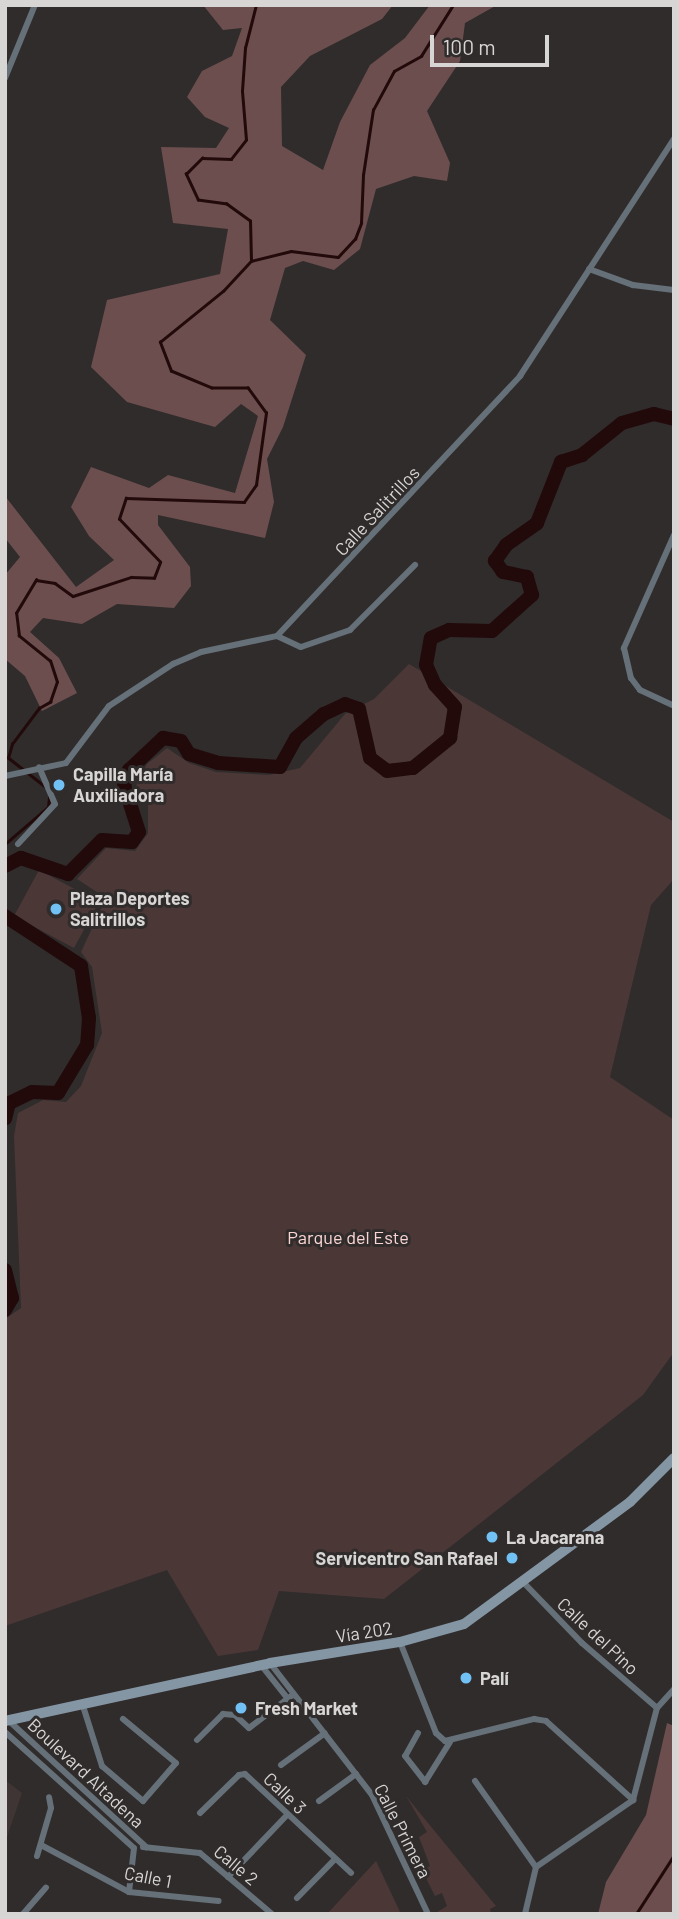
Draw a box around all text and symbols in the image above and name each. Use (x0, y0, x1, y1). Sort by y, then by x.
scale bar (434, 21, 553, 65)
text: 100 m (443, 34, 496, 59)
street label: Calle Salitrillos (330, 462, 424, 560)
place label: Capilla María Auxiliadora (73, 764, 173, 806)
marker: Capilla María Auxiliadora (51, 777, 67, 793)
place label: Plaza Deportes Salitrillos (70, 888, 190, 930)
marker: Plaza Deportes Salitrillos (48, 901, 64, 917)
park label: Parque del Este (287, 1226, 409, 1248)
place label: La Jacarana (506, 1526, 604, 1548)
marker: La Jacarana (484, 1529, 500, 1545)
place label: Servicentro San Rafael (316, 1547, 498, 1569)
marker: Servicentro San Rafael (504, 1550, 520, 1566)
street label: Calle del Pino (553, 1593, 643, 1679)
street label: Vía 202 (334, 1617, 394, 1647)
place label: Palí (480, 1667, 509, 1689)
marker: Palí (458, 1670, 474, 1686)
place label: Fresh Market (255, 1697, 358, 1719)
marker: Fresh Market (233, 1700, 249, 1716)
street label: Boulevard Altadena (23, 1714, 149, 1832)
street label: Calle 3 (259, 1768, 311, 1818)
street label: Calle Primera (370, 1780, 436, 1882)
street label: Calle 2 (209, 1840, 263, 1890)
street label: Calle 1 (122, 1862, 174, 1892)

